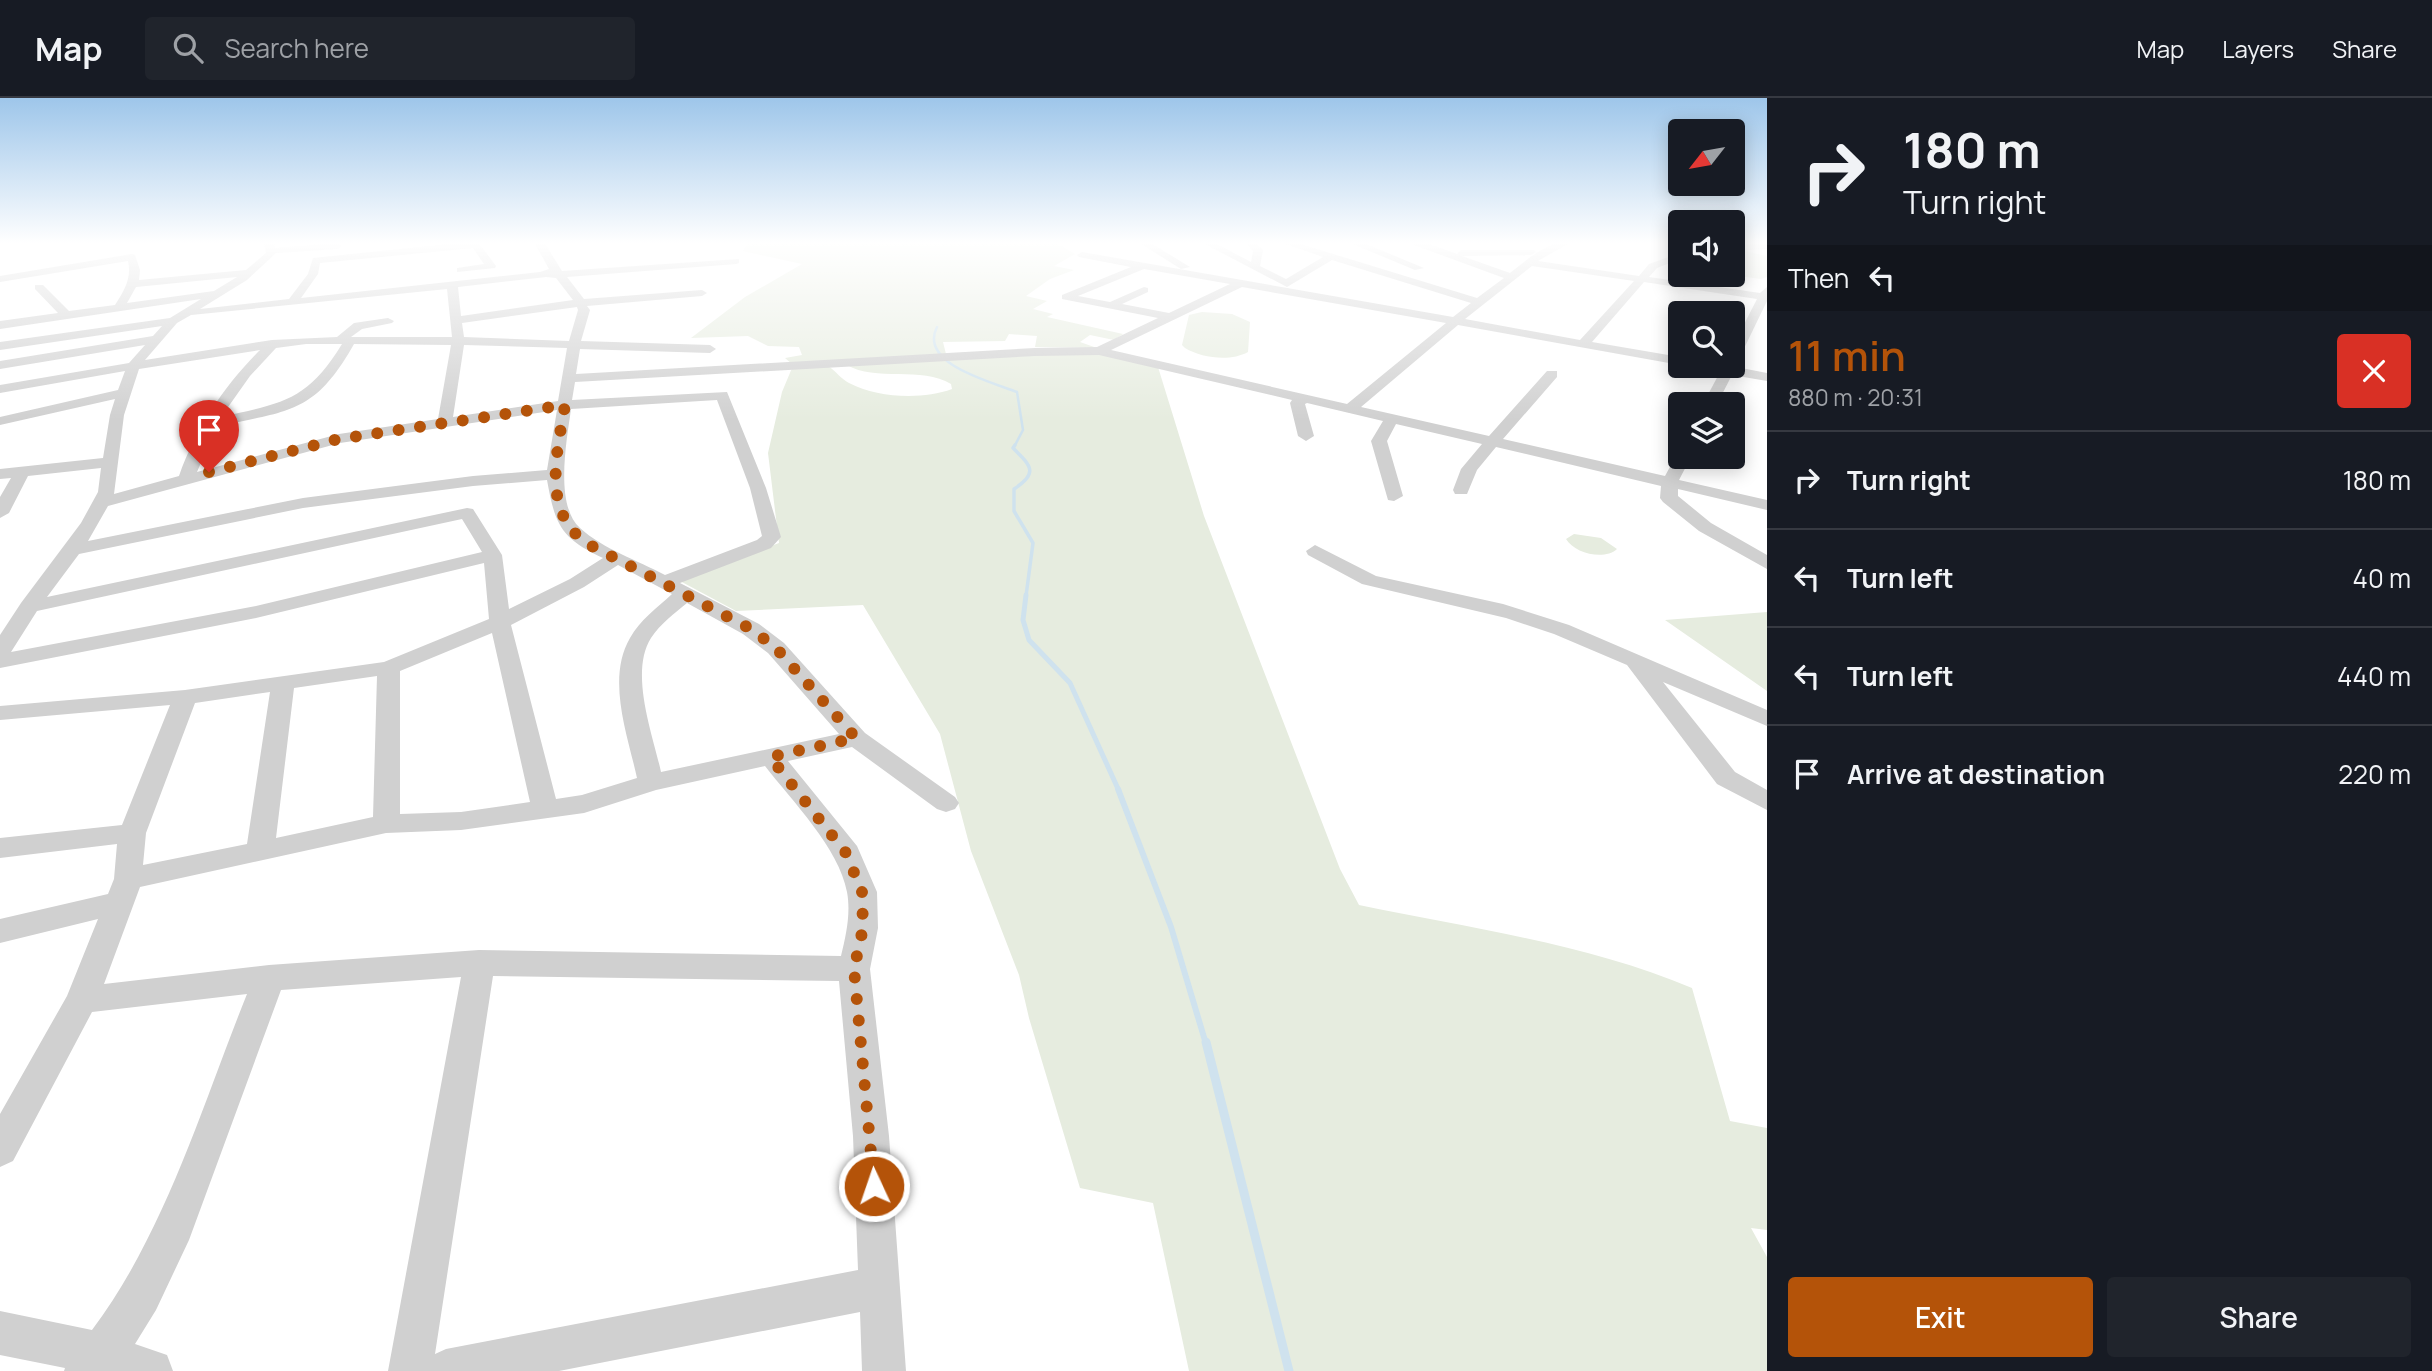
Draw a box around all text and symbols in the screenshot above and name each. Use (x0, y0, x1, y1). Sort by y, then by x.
search box (145, 17, 635, 80)
text: Map (35, 26, 103, 71)
icon: search (169, 29, 207, 67)
text: Search here (225, 30, 369, 66)
text: Map (2137, 32, 2184, 65)
text: Layers (2222, 32, 2294, 65)
text: Share (2332, 32, 2397, 65)
text: 180 m (1903, 116, 2041, 183)
north arrow (1668, 119, 1745, 196)
map controls (1668, 119, 1745, 469)
icon: right (1788, 126, 1879, 217)
text: Turn right (1903, 180, 2046, 224)
button: sound (1668, 210, 1745, 287)
icon: left (1863, 259, 1901, 297)
text: Then (1788, 260, 1849, 296)
button: search (1668, 301, 1745, 378)
text: 11 min (1788, 326, 1906, 384)
button: close (2337, 334, 2411, 408)
text: 880 m · 20:31 (1788, 381, 1923, 413)
button: layers (1668, 392, 1745, 469)
pin (179, 400, 239, 472)
icon: arrive (190, 411, 228, 449)
icon: right (1788, 461, 1826, 499)
text: Turn right (1847, 462, 1971, 498)
text: 180 m (2343, 462, 2411, 498)
icon: left (1788, 559, 1826, 597)
text: Turn left (1847, 560, 1954, 596)
text: 40 m (2353, 560, 2411, 596)
icon: left (1788, 657, 1826, 695)
text: Turn left (1847, 658, 1954, 694)
text: 440 m (2337, 658, 2411, 694)
icon: arrive (1788, 755, 1826, 793)
text: Arrive at destination (1847, 756, 2105, 792)
text: 220 m (2338, 756, 2411, 792)
position arrow (837, 1149, 911, 1223)
button: Exit (1788, 1277, 2093, 1357)
button: Share (2107, 1277, 2411, 1357)

